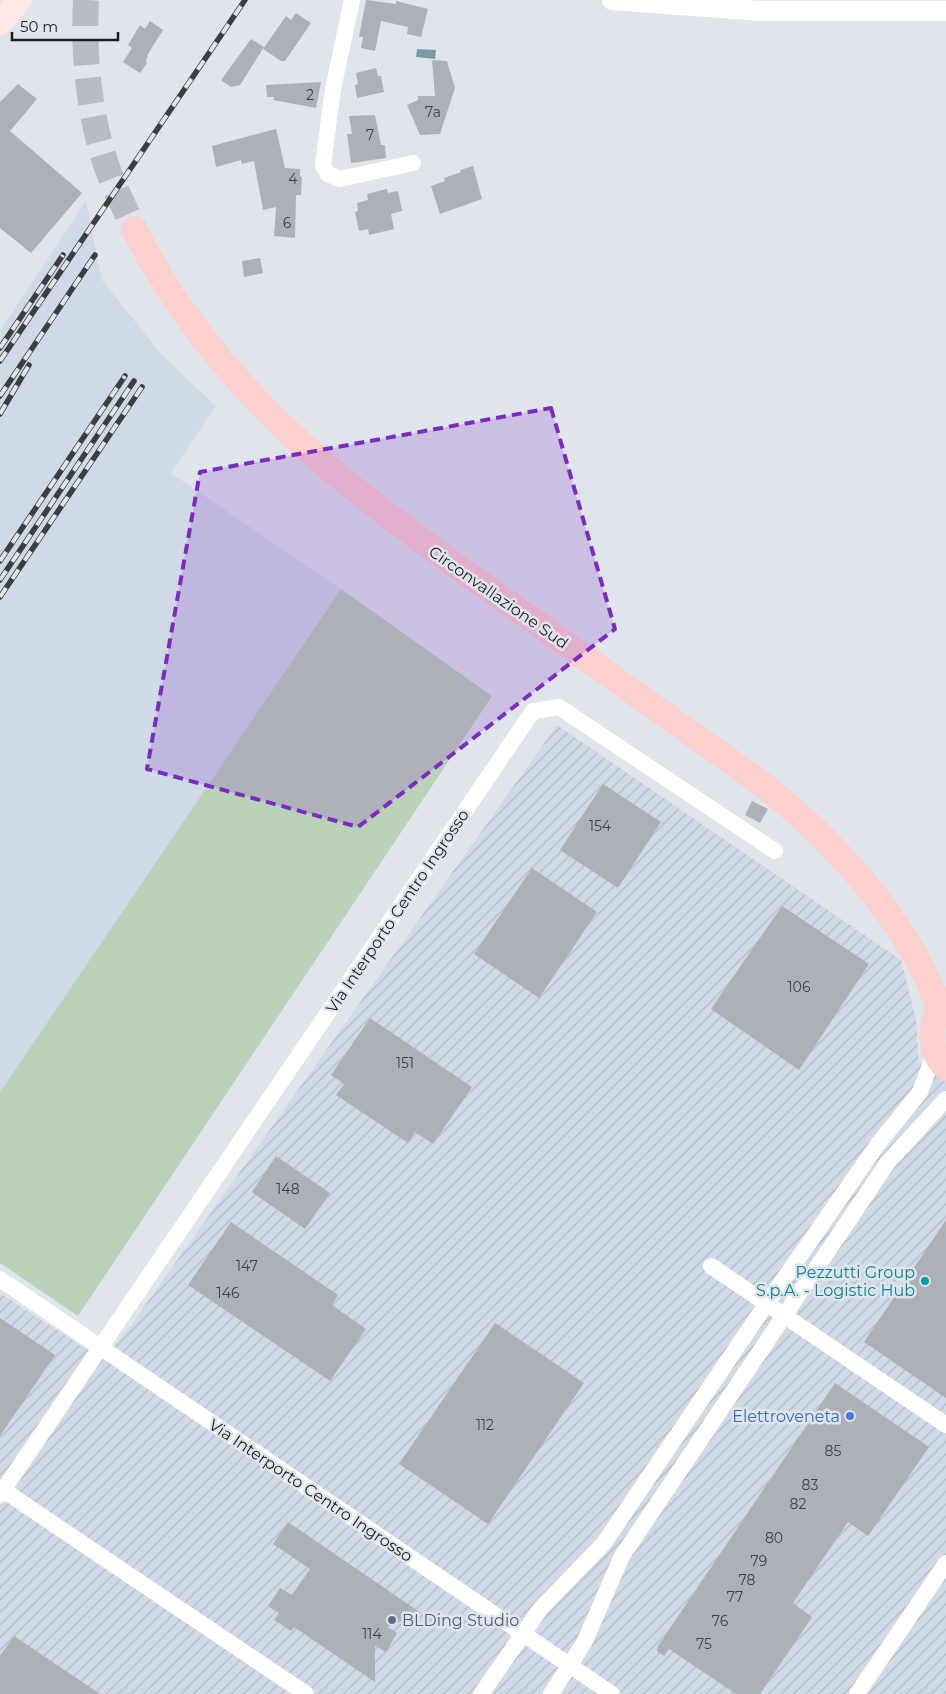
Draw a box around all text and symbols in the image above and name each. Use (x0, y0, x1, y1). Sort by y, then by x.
scale bar (12, 10, 119, 42)
text: 50 m (20, 17, 58, 36)
house number: 2 (306, 86, 314, 104)
house number: 7a (425, 103, 441, 121)
house number: 7 (366, 126, 374, 144)
house number: 4 (288, 170, 298, 188)
house number: 6 (283, 214, 292, 232)
street label: Circonvallazione Sud (425, 542, 572, 653)
street label: Via Interporto Centro Ingrosso (322, 806, 473, 1017)
house number: 154 (589, 817, 612, 835)
house number: 106 (788, 978, 811, 996)
house number: 151 (396, 1054, 414, 1072)
house number: 148 (276, 1180, 300, 1198)
house number: 147 (236, 1257, 258, 1275)
place label: Pezzutti Group S.p.A. - Logistic Hub (756, 1263, 915, 1300)
marker: Pezzutti Group S.p.A. - Logistic Hub (919, 1275, 931, 1287)
house number: 146 (217, 1284, 240, 1302)
place label: Elettroveneta (732, 1407, 840, 1426)
marker: Elettroveneta (844, 1410, 856, 1422)
street label: Via Interporto Centro Ingrosso (205, 1415, 416, 1566)
house number: 112 (476, 1416, 494, 1434)
house number: 85 (825, 1442, 842, 1460)
house number: 83 (802, 1476, 819, 1494)
house number: 82 (790, 1495, 806, 1513)
house number: 80 (765, 1529, 783, 1547)
house number: 79 (751, 1552, 767, 1570)
house number: 78 (739, 1571, 756, 1589)
house number: 77 (727, 1588, 743, 1606)
place label: BLDing Studio (402, 1611, 519, 1630)
house number: 76 (712, 1612, 729, 1630)
marker: BLDing Studio (386, 1614, 398, 1626)
house number: 114 (362, 1625, 382, 1643)
house number: 75 (696, 1635, 712, 1653)

